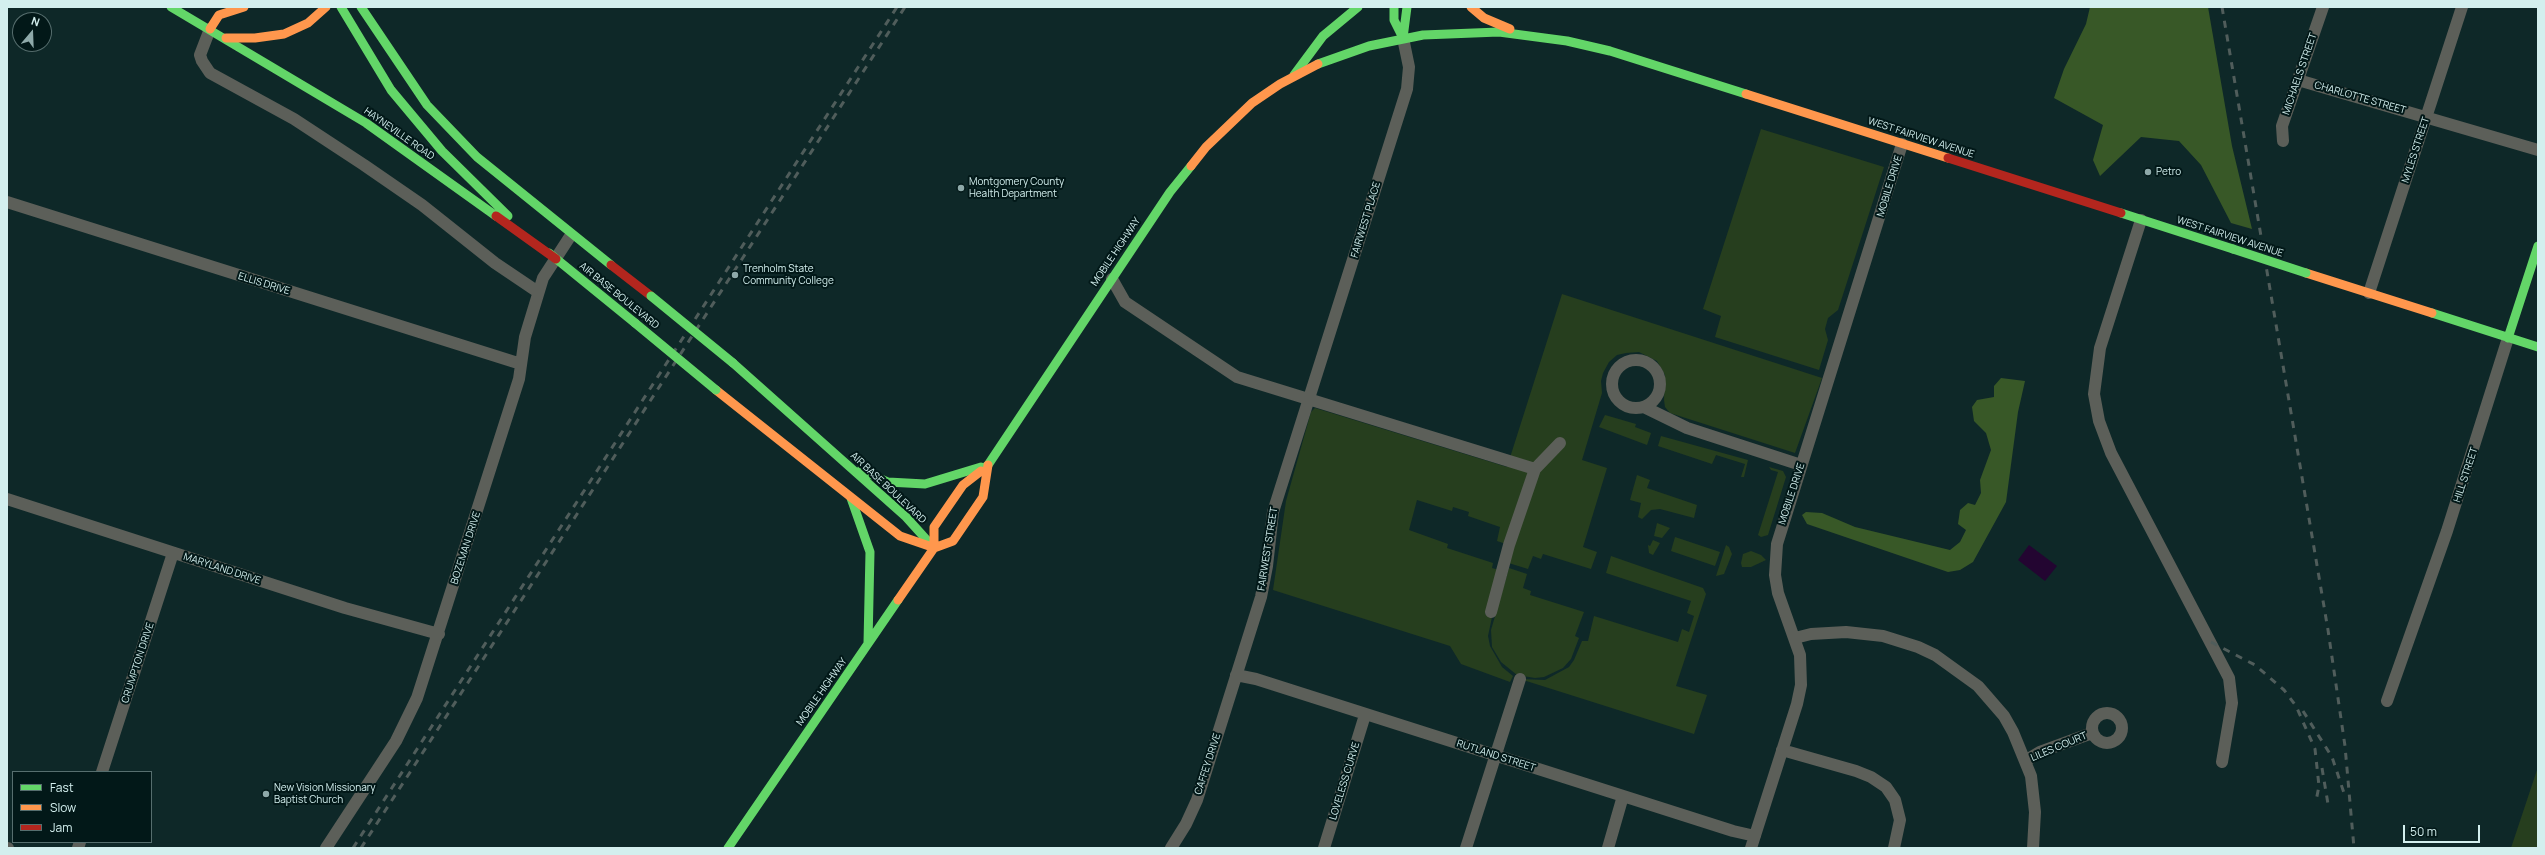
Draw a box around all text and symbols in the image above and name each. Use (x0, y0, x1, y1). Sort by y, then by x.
north arrow (12, 12, 52, 52)
text: N (30, 13, 42, 30)
street label: MICHAELS STREET (2280, 31, 2320, 117)
street label: CHARLOTTE STREET (2313, 79, 2407, 117)
street label: HAYNEVILLE ROAD (361, 105, 437, 163)
street label: WEST FAIRVIEW AVENUE (1866, 115, 1976, 161)
street label: MYLES STREET (2400, 116, 2432, 184)
street label: MOBILE DRIVE (1875, 154, 1905, 218)
place label: Petro (2156, 166, 2181, 178)
marker: Petro (2143, 167, 2153, 177)
place label: Montgomery County Health Department (969, 176, 1064, 200)
street label: FAIRWEST PLACE (1349, 180, 1383, 260)
marker: Montgomery County Health Department (956, 183, 966, 193)
street label: WEST FAIRVIEW AVENUE (2175, 214, 2285, 260)
street label: MOBILE HIGHWAY (1089, 216, 1143, 288)
street label: AIR BASE BOULEVARD (577, 260, 661, 332)
place label: Trenholm State Community College (743, 263, 834, 286)
street label: ELLIS DRIVE (237, 270, 291, 298)
marker: Trenholm State Community College (730, 270, 740, 280)
street label: HILL STREET (2451, 446, 2481, 504)
street label: AIR BASE BOULEVARD (848, 450, 928, 526)
street label: MOBILE DRIVE (1776, 462, 1808, 526)
street label: FAIRWEST STREET (1255, 506, 1281, 592)
street label: BOZEMAN DRIVE (449, 510, 483, 586)
street label: MARYLAND DRIVE (182, 551, 262, 587)
street label: CRUMPTON DRIVE (119, 621, 157, 705)
street label: MOBILE HIGHWAY (794, 656, 850, 728)
street label: LILES COURT (2029, 730, 2089, 764)
street label: CAFFEY DRIVE (1192, 732, 1224, 796)
street label: RUTLAND STREET (1455, 738, 1537, 774)
street label: LOVELESS CURVE (1327, 741, 1363, 821)
legend (12, 771, 152, 843)
text: Fast (50, 779, 74, 796)
place label: New Vision Missionary Baptist Church (274, 782, 376, 806)
marker: New Vision Missionary Baptist Church (261, 789, 271, 799)
text: Slow (50, 799, 76, 816)
scale bar (2405, 817, 2482, 843)
text: Jam (50, 819, 72, 836)
text: 50 m (2410, 823, 2437, 840)

